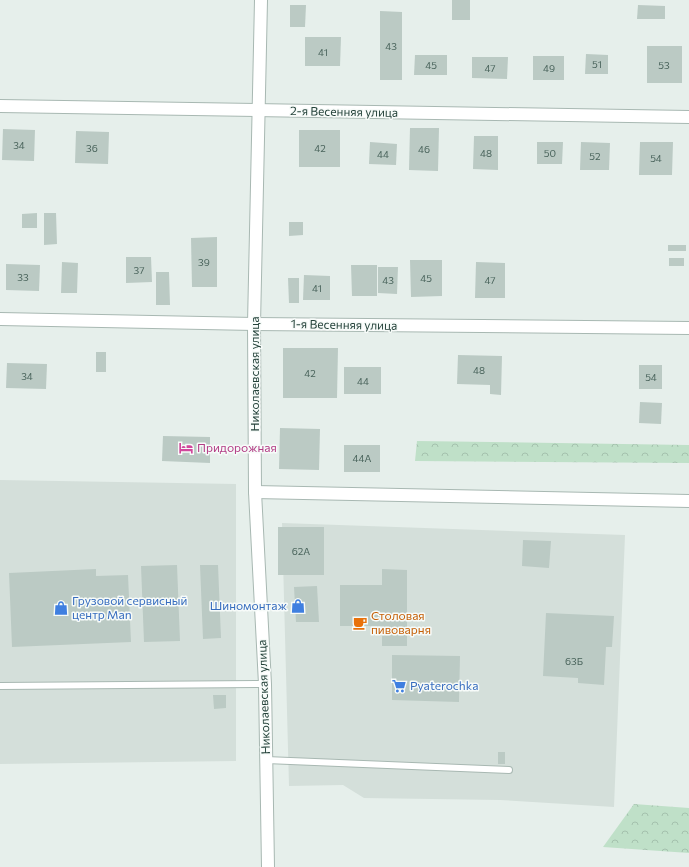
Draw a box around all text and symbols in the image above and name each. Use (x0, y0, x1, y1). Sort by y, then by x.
house number: 43 (385, 40, 397, 52)
house number: 41 (318, 46, 328, 58)
house number: 51 (592, 58, 602, 70)
house number: 45 (425, 59, 437, 71)
house number: 53 (658, 59, 670, 71)
house number: 47 (484, 62, 496, 74)
house number: 49 (543, 62, 555, 74)
street label: 2-я Весенняя улица (290, 103, 398, 119)
house number: 34 (13, 139, 25, 151)
house number: 36 (86, 142, 98, 154)
house number: 42 (314, 142, 326, 154)
house number: 46 (418, 143, 430, 155)
house number: 48 (480, 147, 492, 159)
house number: 50 (544, 147, 556, 159)
house number: 44 (377, 148, 389, 160)
house number: 52 (589, 150, 601, 162)
house number: 54 (650, 152, 662, 164)
house number: 39 (198, 256, 210, 268)
house number: 37 (134, 264, 144, 276)
house number: 33 (17, 271, 29, 283)
house number: 45 (420, 272, 432, 284)
house number: 43 (382, 274, 394, 286)
house number: 47 (484, 274, 496, 286)
house number: 41 (312, 282, 322, 294)
street label: 1-я Весенняя улица (291, 316, 397, 332)
street label: Николаевская улица (247, 317, 261, 431)
house number: 48 (473, 364, 485, 376)
house number: 42 (304, 367, 316, 379)
house number: 34 (21, 370, 33, 382)
house number: 54 (645, 371, 657, 383)
house number: 44 (357, 375, 369, 387)
hotel icon: Придорожная (178, 440, 194, 456)
place label: Придорожная (197, 440, 277, 454)
house number: 44А (353, 452, 372, 464)
house number: 62А (292, 545, 310, 557)
place label: Грузовой сервисный центр Man (72, 593, 187, 621)
place label: Шиномонтаж (210, 598, 287, 612)
shop icon: Шиномонтаж (290, 598, 306, 614)
shop icon: Грузовой сервисный центр Man (53, 600, 69, 616)
place label: Столовая пивоварня (371, 608, 431, 636)
cafe icon: Столовая пивоварня (352, 615, 368, 631)
street label: Николаевская улица (254, 639, 272, 755)
house number: 63Б (565, 655, 583, 667)
supermarket icon: Pyaterochka (391, 678, 407, 694)
place label: Pyaterochka (410, 678, 478, 692)

